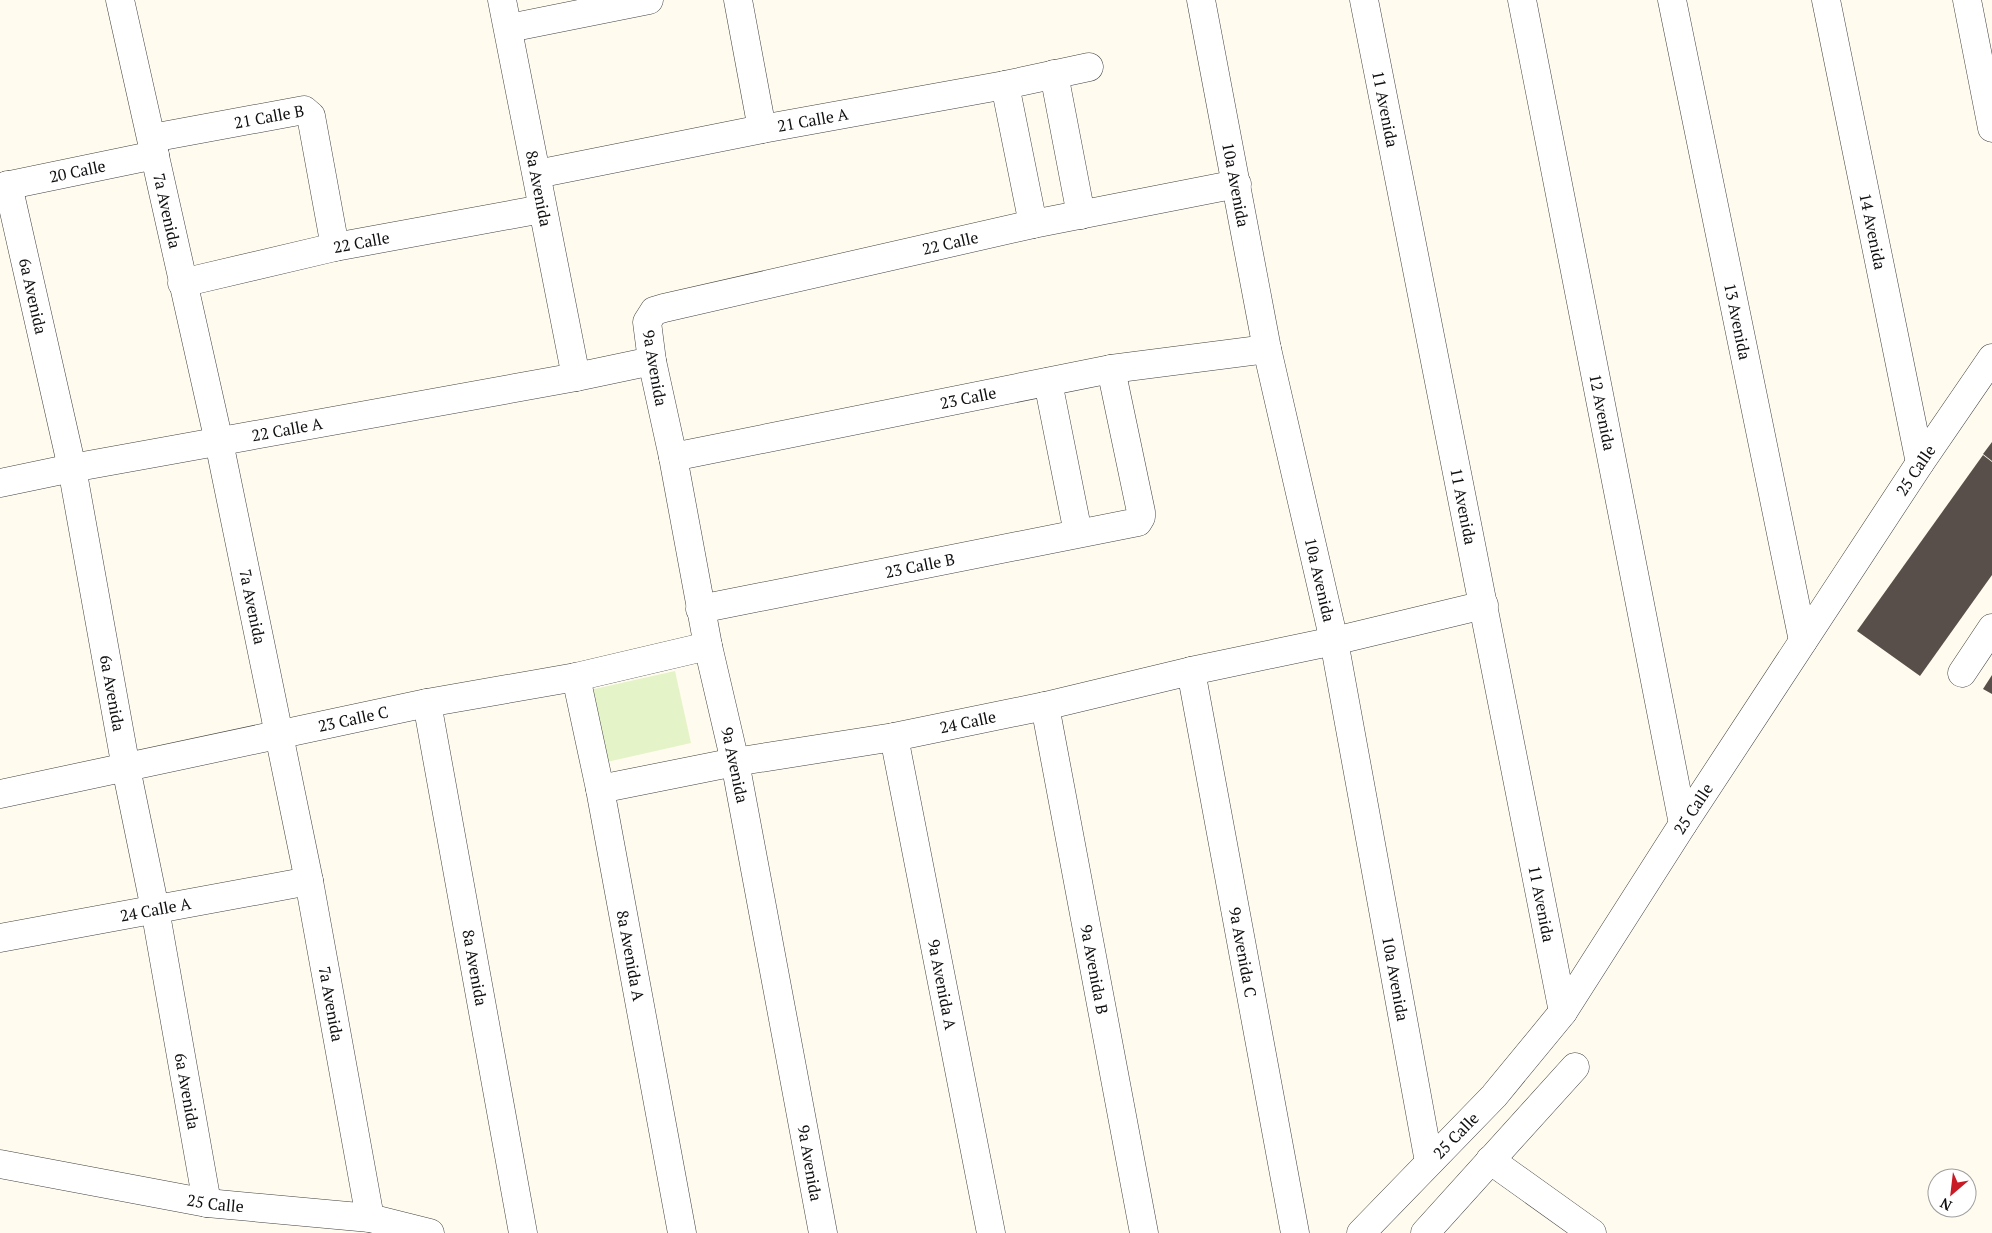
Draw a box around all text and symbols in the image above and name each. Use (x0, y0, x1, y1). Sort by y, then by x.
street label: 11 Avenida (1367, 69, 1404, 149)
street label: 21 Calle B (232, 99, 306, 134)
street label: 21 Calle A (776, 103, 850, 137)
street label: 10a Avenida (1217, 141, 1255, 229)
street label: 8a Avenida (521, 148, 557, 228)
street label: 20 Calle (47, 154, 108, 188)
street label: 7a Avenida (148, 171, 186, 250)
street label: 14 Avenida (1854, 191, 1891, 272)
street label: 22 Calle (331, 226, 391, 258)
street label: 22 Calle (920, 226, 980, 260)
street label: 6a Avenida (14, 256, 52, 336)
street label: 13 Avenida (1719, 281, 1756, 362)
street label: 9a Avenida (637, 328, 673, 408)
street label: 12 Avenida (1584, 372, 1621, 452)
street label: 23 Calle (938, 381, 998, 414)
street label: 22 Calle A (250, 412, 324, 446)
street label: 25 Calle (1890, 440, 1940, 500)
street label: 11 Avenida (1445, 466, 1482, 547)
street label: 10a Avenida (1300, 536, 1340, 624)
street label: 23 Calle B (883, 548, 957, 583)
street label: 7a Avenida (234, 567, 271, 646)
street label: 6a Avenida (95, 653, 130, 733)
street label: 23 Calle C (316, 701, 390, 737)
street label: 24 Calle (938, 705, 998, 738)
street label: 9a Avenida (716, 725, 754, 805)
street label: 25 Calle (1668, 779, 1718, 839)
street label: 11 Avenida (1523, 863, 1560, 944)
street label: 24 Calle A (118, 892, 193, 927)
street label: 9a Avenida C (1224, 905, 1262, 999)
street label: 8a Avenida A (612, 909, 650, 1003)
street label: 9a Avenida B (1075, 923, 1114, 1016)
street label: 8a Avenida (457, 928, 493, 1008)
street label: 10a Avenida (1377, 935, 1414, 1023)
street label: 9a Avenida A (923, 937, 962, 1032)
street label: 7a Avenida (314, 964, 349, 1043)
street label: 6a Avenida (170, 1051, 205, 1131)
street label: 25 Calle (1428, 1107, 1484, 1164)
street label: 9a Avenida (792, 1123, 828, 1203)
north arrow (1927, 1168, 1977, 1218)
street label: 25 Calle (185, 1188, 245, 1217)
text: N (1936, 1194, 1955, 1216)

